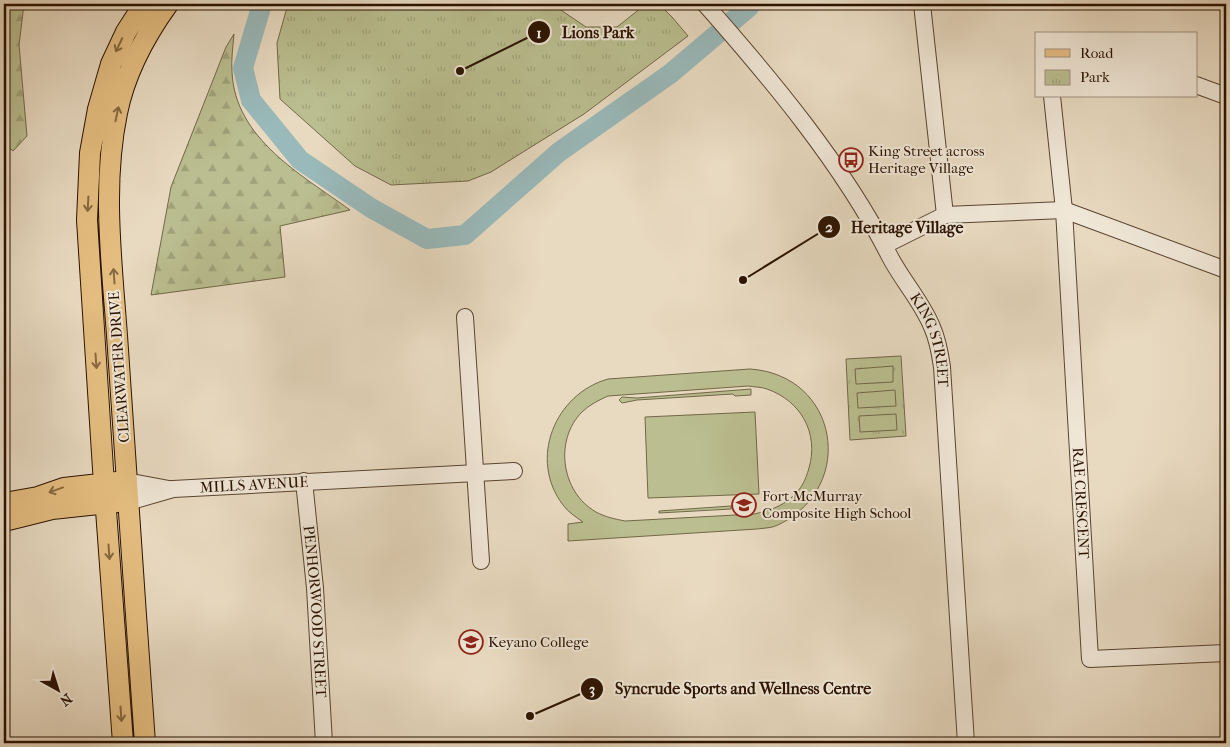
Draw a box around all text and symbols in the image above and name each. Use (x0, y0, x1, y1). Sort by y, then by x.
callout: Lions Park (527, 17, 645, 48)
text: Lions Park (562, 23, 635, 42)
text: 1 (536, 24, 542, 42)
legend (1035, 32, 1198, 98)
one-way arrow (114, 38, 124, 53)
text: Road (1080, 44, 1114, 62)
text: Park (1080, 68, 1110, 86)
one-way arrow (113, 106, 123, 122)
place label: King Street across Heritage Village (868, 142, 985, 177)
bus stop icon: King Street across Heritage Village (838, 147, 864, 173)
one-way arrow (83, 195, 93, 211)
callout: Heritage Village (816, 211, 974, 242)
text: 2 (825, 218, 833, 236)
text: Heritage Village (851, 218, 963, 238)
one-way arrow (109, 268, 118, 284)
street label: KING STREET (906, 289, 952, 389)
street label: CLEARWATER DRIVE (105, 291, 133, 443)
one-way arrow (92, 353, 101, 369)
street label: RAE CRESCENT (1069, 447, 1093, 560)
street label: MILLS AVENUE (199, 473, 309, 497)
one-way arrow (48, 486, 64, 496)
place label: Fort McMurray Composite High School (762, 487, 912, 522)
school or university icon: Fort McMurray Composite High School (731, 492, 757, 518)
street label: PENHORWOOD STREET (300, 524, 330, 699)
one-way arrow (104, 543, 113, 559)
school or university icon: Keyano College (458, 629, 484, 655)
place label: Keyano College (488, 633, 589, 651)
north arrow (32, 664, 82, 714)
callout: Syncrude Sports and Wellness Centre (580, 673, 881, 704)
text: Syncrude Sports and Wellness Centre (615, 679, 871, 699)
text: 3 (589, 680, 595, 698)
text: N (56, 690, 75, 710)
one-way arrow (116, 706, 125, 722)

